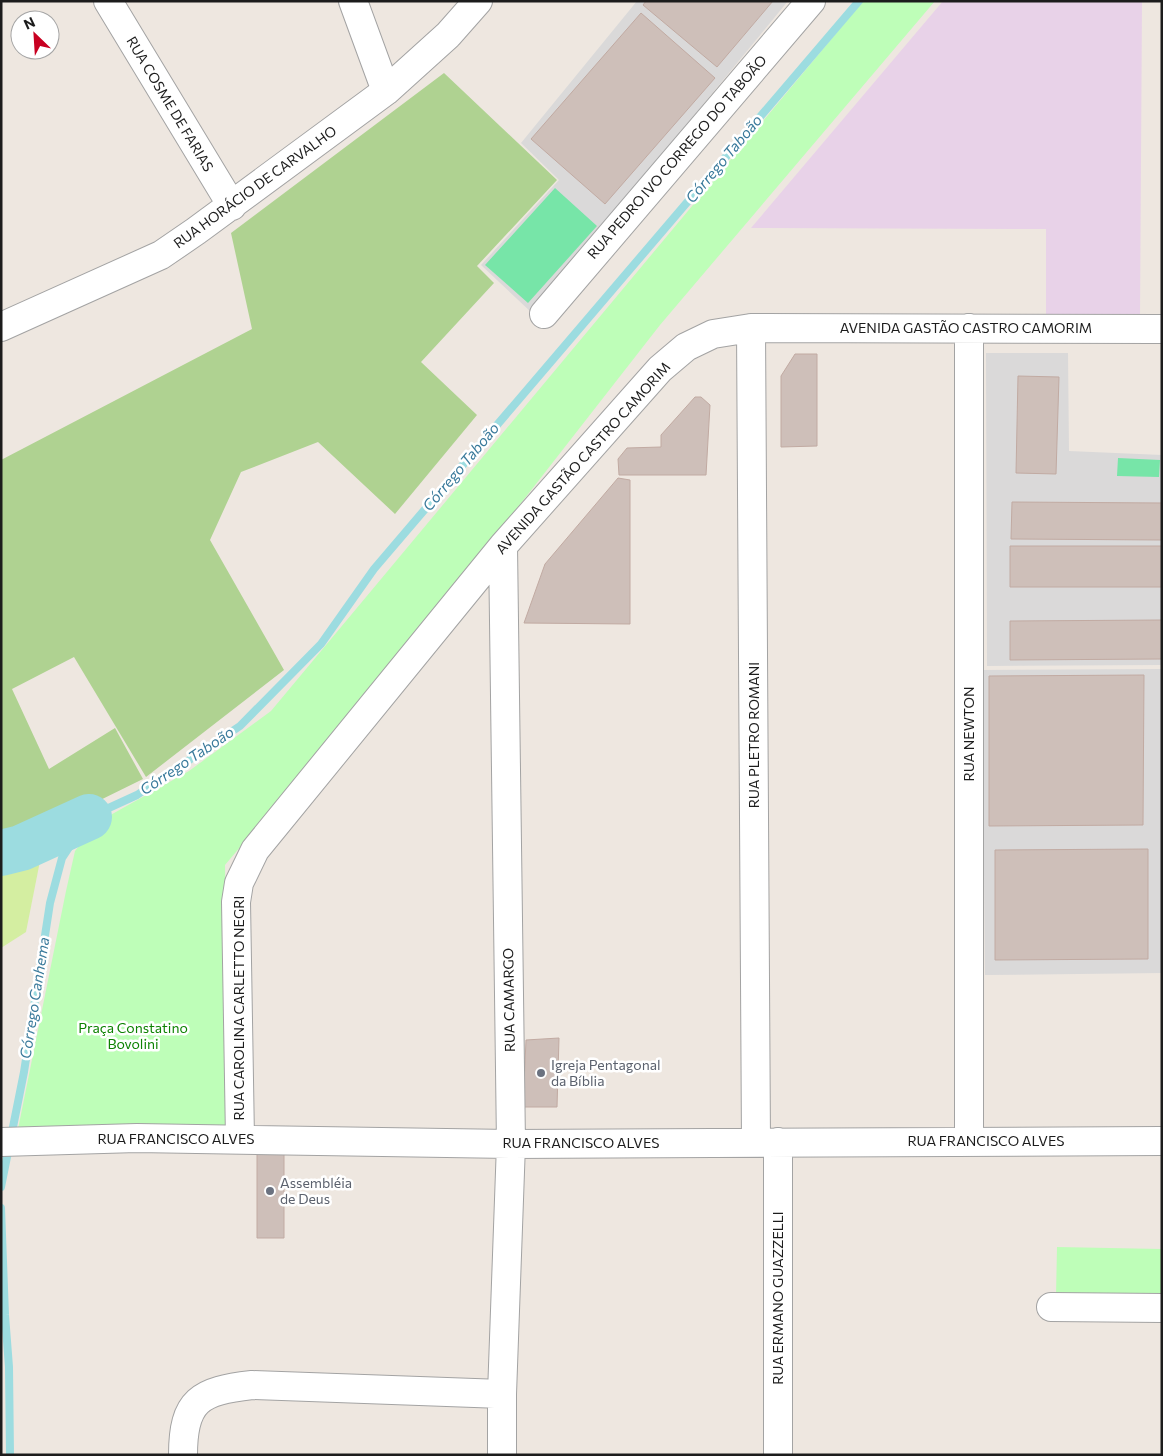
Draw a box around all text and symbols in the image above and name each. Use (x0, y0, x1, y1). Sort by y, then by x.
north arrow (10, 10, 60, 60)
text: N (21, 13, 38, 33)
street label: RUA COSME DE FARIAS (123, 33, 217, 174)
street label: RUA PEDRO IVO CORREGO DO TABOÃO (583, 51, 770, 262)
water label: Córrego Taboão (681, 111, 765, 206)
street label: RUA HORÁCIO DE CARVALHO (170, 122, 340, 251)
street label: AVENIDA GASTÃO CASTRO CAMORIM (840, 319, 1092, 336)
street label: AVENIDA GASTÃO CASTRO CAMORIM (492, 358, 673, 557)
water label: Córrego Taboão (418, 419, 502, 514)
street label: RUA PLETRO ROMANI (745, 662, 762, 808)
street label: RUA NEWTON (960, 687, 977, 781)
water label: Córrego Taboão (136, 722, 237, 798)
street label: RUA CAROLINA CARLETTO NEGRI (230, 896, 247, 1120)
water label: Córrego Canhema (16, 936, 53, 1060)
street label: RUA CAMARGO (499, 948, 518, 1052)
park label: Praça Constatino Bovolini (78, 1019, 188, 1052)
place label: Igreja Pentagonal da Bíblia (551, 1056, 661, 1089)
marker: Igreja Pentagonal da Bíblia (535, 1067, 547, 1079)
street label: RUA FRANCISCO ALVES (98, 1130, 254, 1147)
street label: RUA FRANCISCO ALVES (908, 1132, 1064, 1149)
street label: RUA FRANCISCO ALVES (503, 1134, 659, 1151)
place label: Assembléia de Deus (280, 1174, 352, 1207)
marker: Assembléia de Deus (264, 1185, 276, 1197)
street label: RUA ERMANO GUAZZELLI (769, 1211, 786, 1385)

